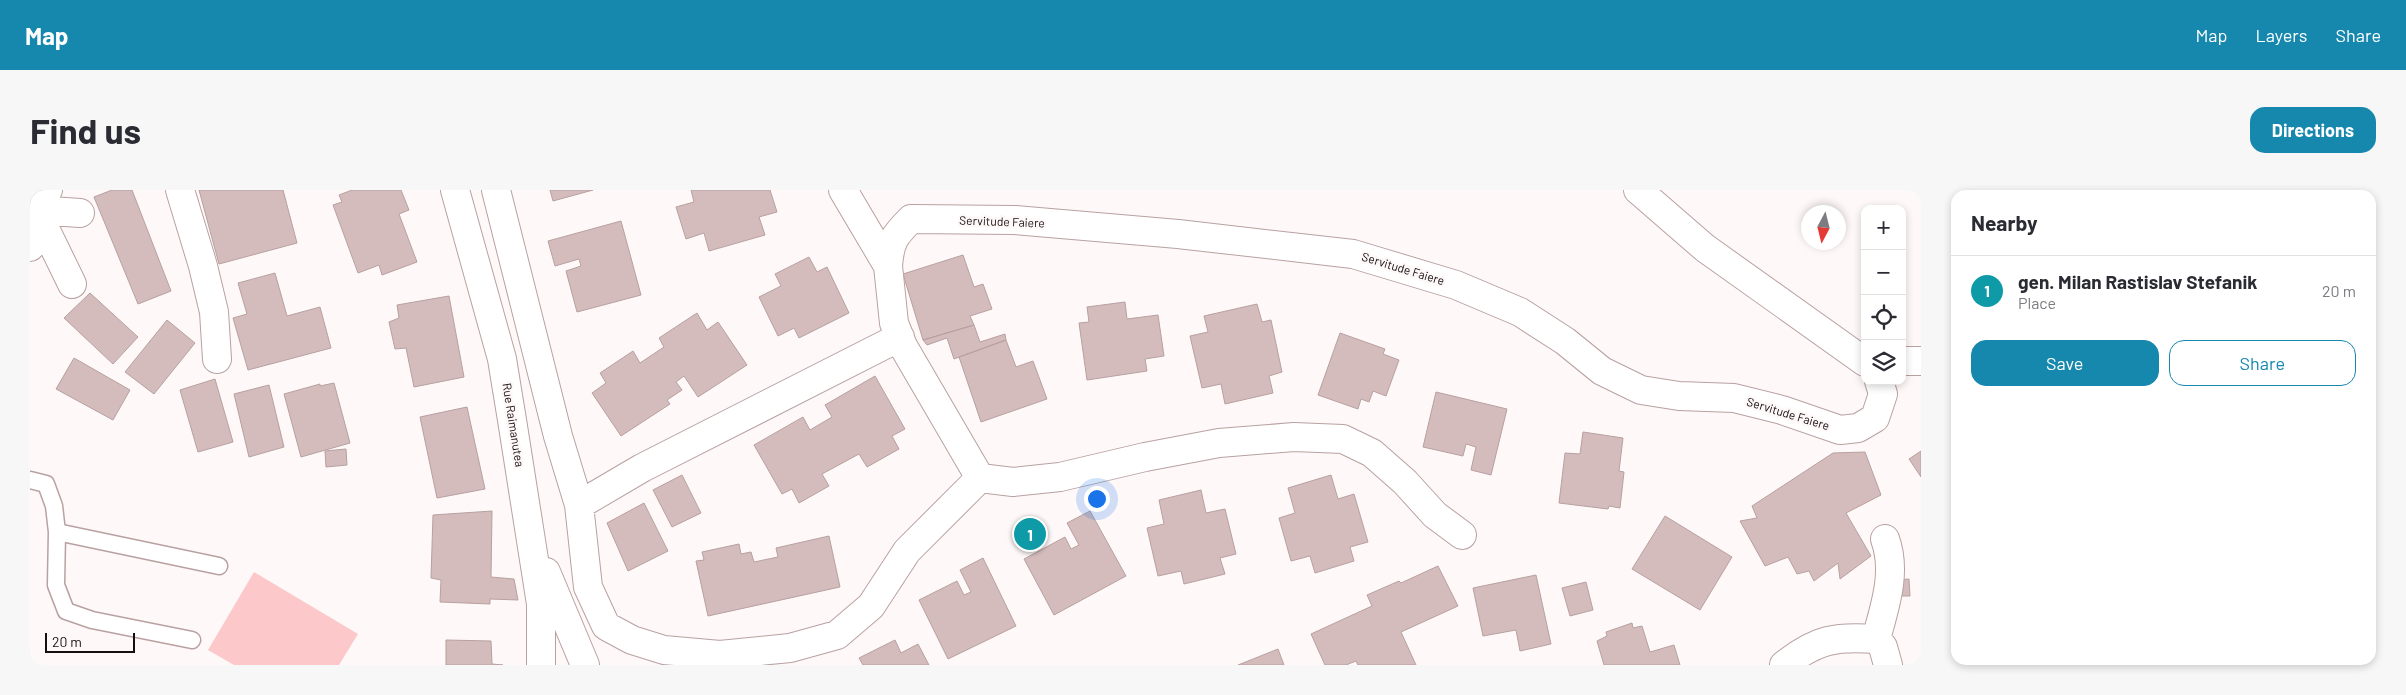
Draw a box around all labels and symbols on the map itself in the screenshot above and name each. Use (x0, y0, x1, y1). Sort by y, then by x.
north arrow (1801, 205, 1846, 250)
street label: Servitude Faiere (959, 213, 1045, 229)
street label: Servitude Faiere (1360, 249, 1446, 287)
street label: Rue Raimanutea (500, 382, 528, 468)
street label: Servitude Faiere (1745, 394, 1831, 432)
your location (1084, 486, 1110, 512)
pin: 1 (1014, 515, 1046, 553)
scale bar (45, 630, 135, 653)

